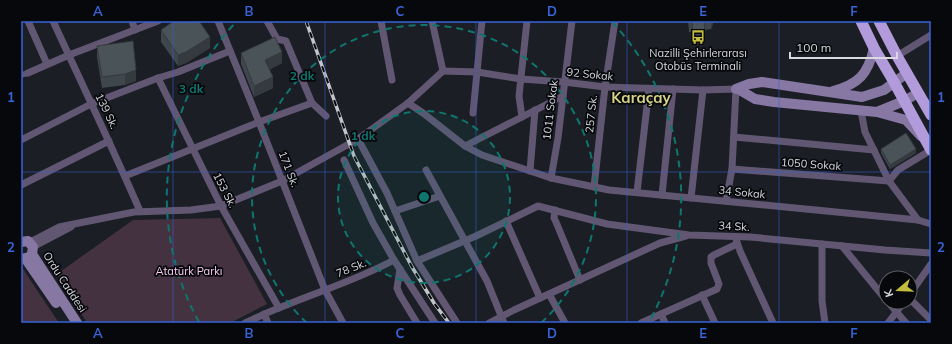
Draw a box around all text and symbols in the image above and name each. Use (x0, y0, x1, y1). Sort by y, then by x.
text: A (93, 3, 103, 19)
text: B (245, 3, 254, 19)
text: C (396, 3, 405, 19)
text: D (547, 3, 557, 19)
text: E (699, 3, 707, 19)
text: F (850, 3, 858, 19)
bus stop icon: Nazilli Şehirlerarası Otobüs Terminali (690, 29, 706, 45)
scale bar (790, 34, 897, 60)
text: 100 m (796, 40, 831, 55)
place label: Nazilli Şehirlerarası Otobüs Terminali (649, 46, 747, 73)
street label: 92 Sokak (566, 65, 614, 83)
text: 2 dk (290, 68, 315, 83)
street label: 1011 Sokak (539, 79, 561, 141)
text: 3 dk (179, 81, 204, 96)
district label: Karaçay (611, 88, 672, 107)
text: 1 (7, 89, 15, 105)
text: 1 (937, 89, 945, 105)
street label: 139 Sk. (92, 91, 122, 131)
street label: 257 Sk. (582, 94, 600, 134)
text: 1 dk (351, 128, 376, 143)
street label: 171 Sk. (276, 149, 302, 189)
street label: 1050 Sokak (780, 155, 842, 173)
street label: 153 Sk. (210, 170, 240, 210)
street label: 34 Sokak (718, 183, 766, 201)
centre of rings (417, 190, 431, 204)
street label: 34 Sk. (718, 218, 750, 234)
text: 2 (7, 239, 15, 255)
text: 2 (937, 239, 945, 255)
street label: Ordu Caddesi (40, 249, 90, 315)
street label: 78 Sk. (334, 256, 368, 280)
park label: Atatürk Parkı (156, 264, 222, 278)
north arrow (878, 270, 918, 310)
text: K (881, 287, 896, 299)
text: A (93, 325, 103, 341)
text: B (245, 325, 254, 341)
text: C (396, 325, 405, 341)
text: D (547, 325, 557, 341)
text: E (699, 325, 707, 341)
text: F (850, 325, 858, 341)

